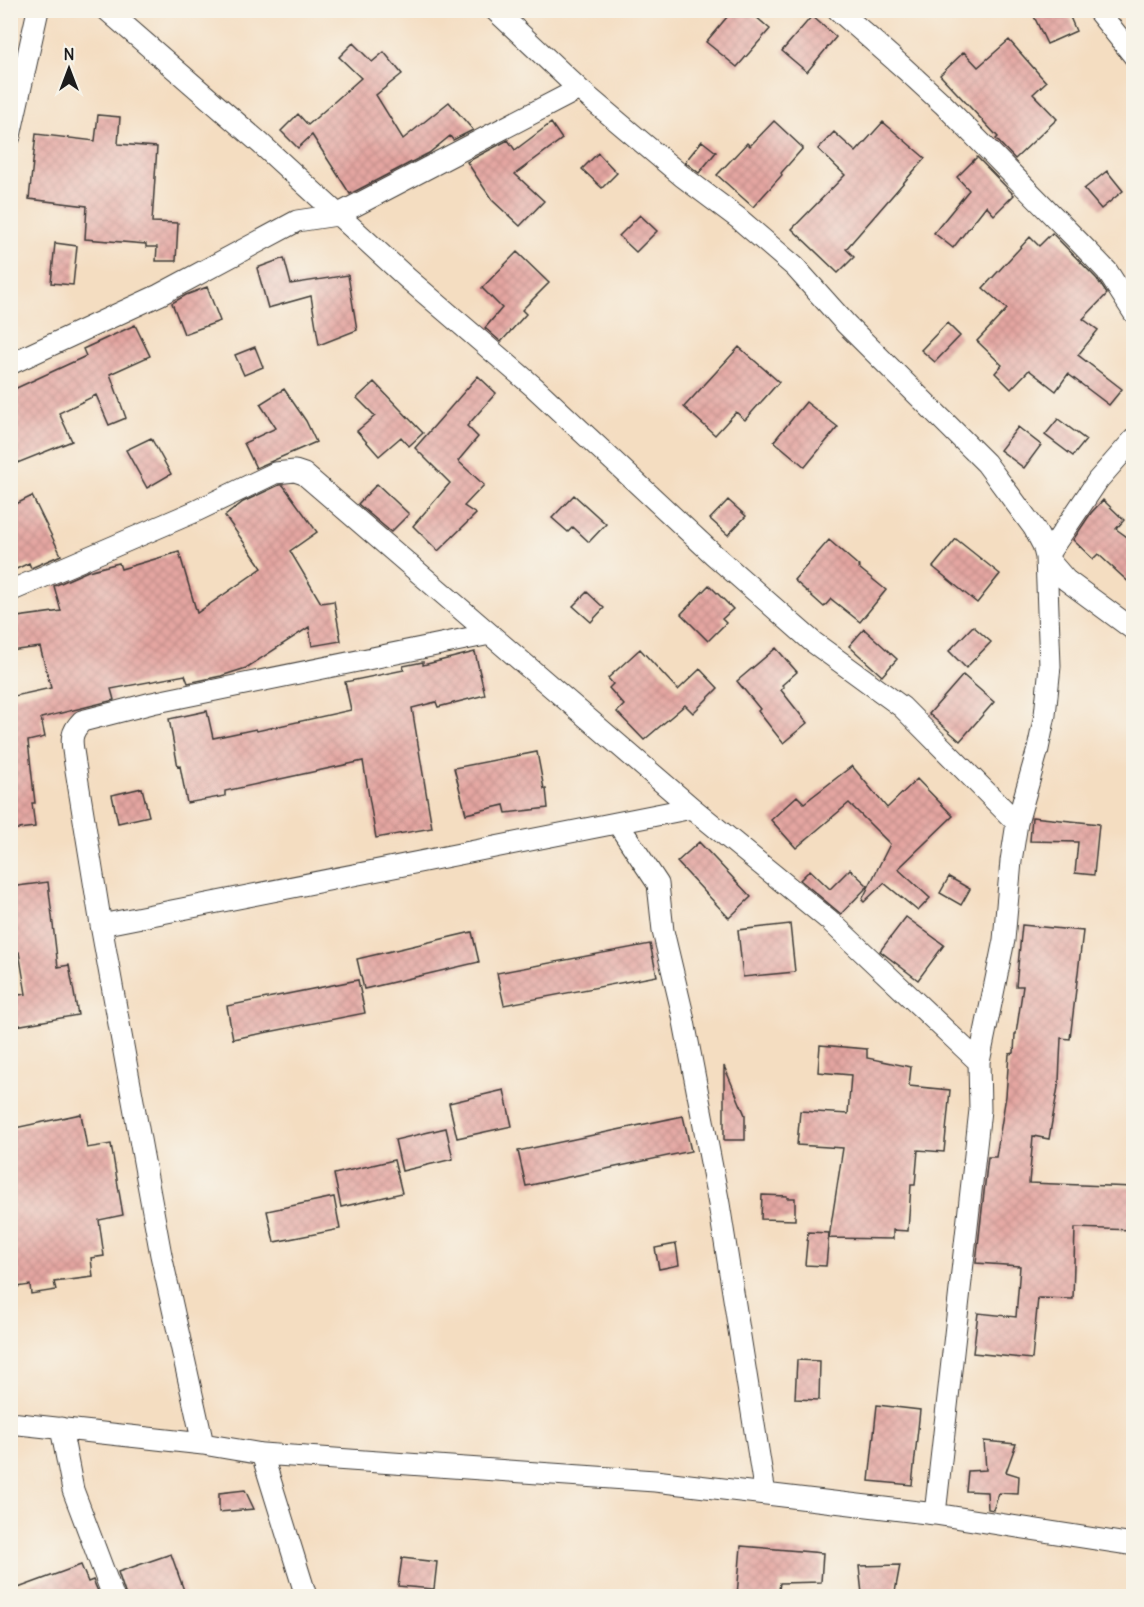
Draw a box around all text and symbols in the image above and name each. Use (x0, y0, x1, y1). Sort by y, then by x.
north arrow (39, 39, 99, 99)
text: N (63, 44, 75, 64)

